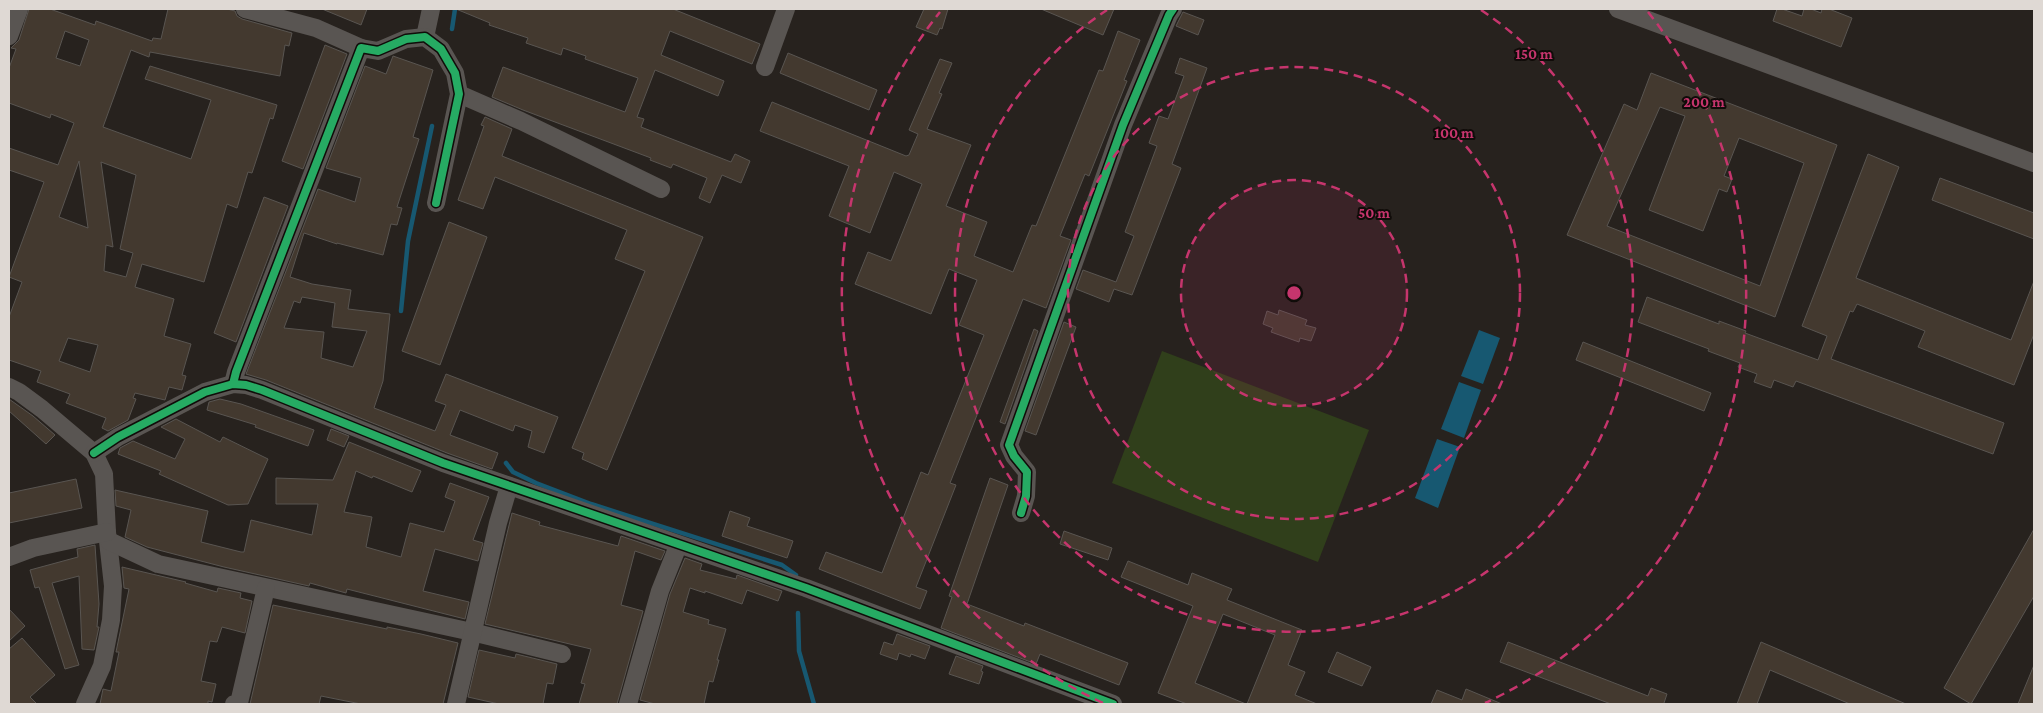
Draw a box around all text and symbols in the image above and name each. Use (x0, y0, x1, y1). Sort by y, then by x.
text: 150 m (1515, 46, 1553, 62)
text: 200 m (1683, 94, 1725, 110)
text: 100 m (1434, 125, 1474, 141)
text: 50 m (1358, 205, 1390, 221)
centre of rings (1285, 284, 1303, 302)

